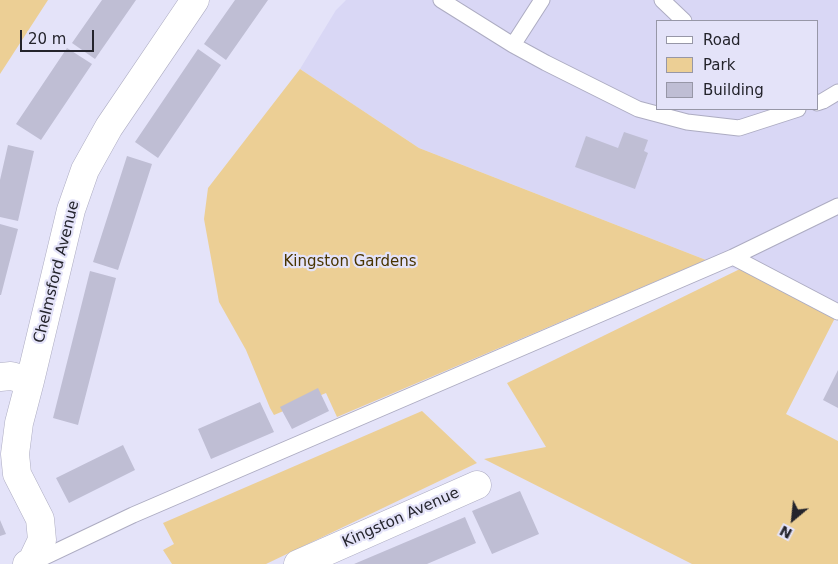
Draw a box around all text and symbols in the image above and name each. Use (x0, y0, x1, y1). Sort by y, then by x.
scale bar (22, 20, 96, 52)
legend (656, 20, 818, 110)
text: 20 m (28, 30, 66, 48)
text: Road (703, 31, 741, 49)
text: Park (703, 56, 735, 74)
text: Building (703, 81, 764, 99)
street label: Chelmsford Avenue (31, 199, 83, 345)
park label: Kingston Gardens (284, 253, 416, 271)
street label: Kingston Avenue (340, 484, 462, 552)
north arrow (768, 494, 818, 544)
text: N (777, 522, 795, 542)

